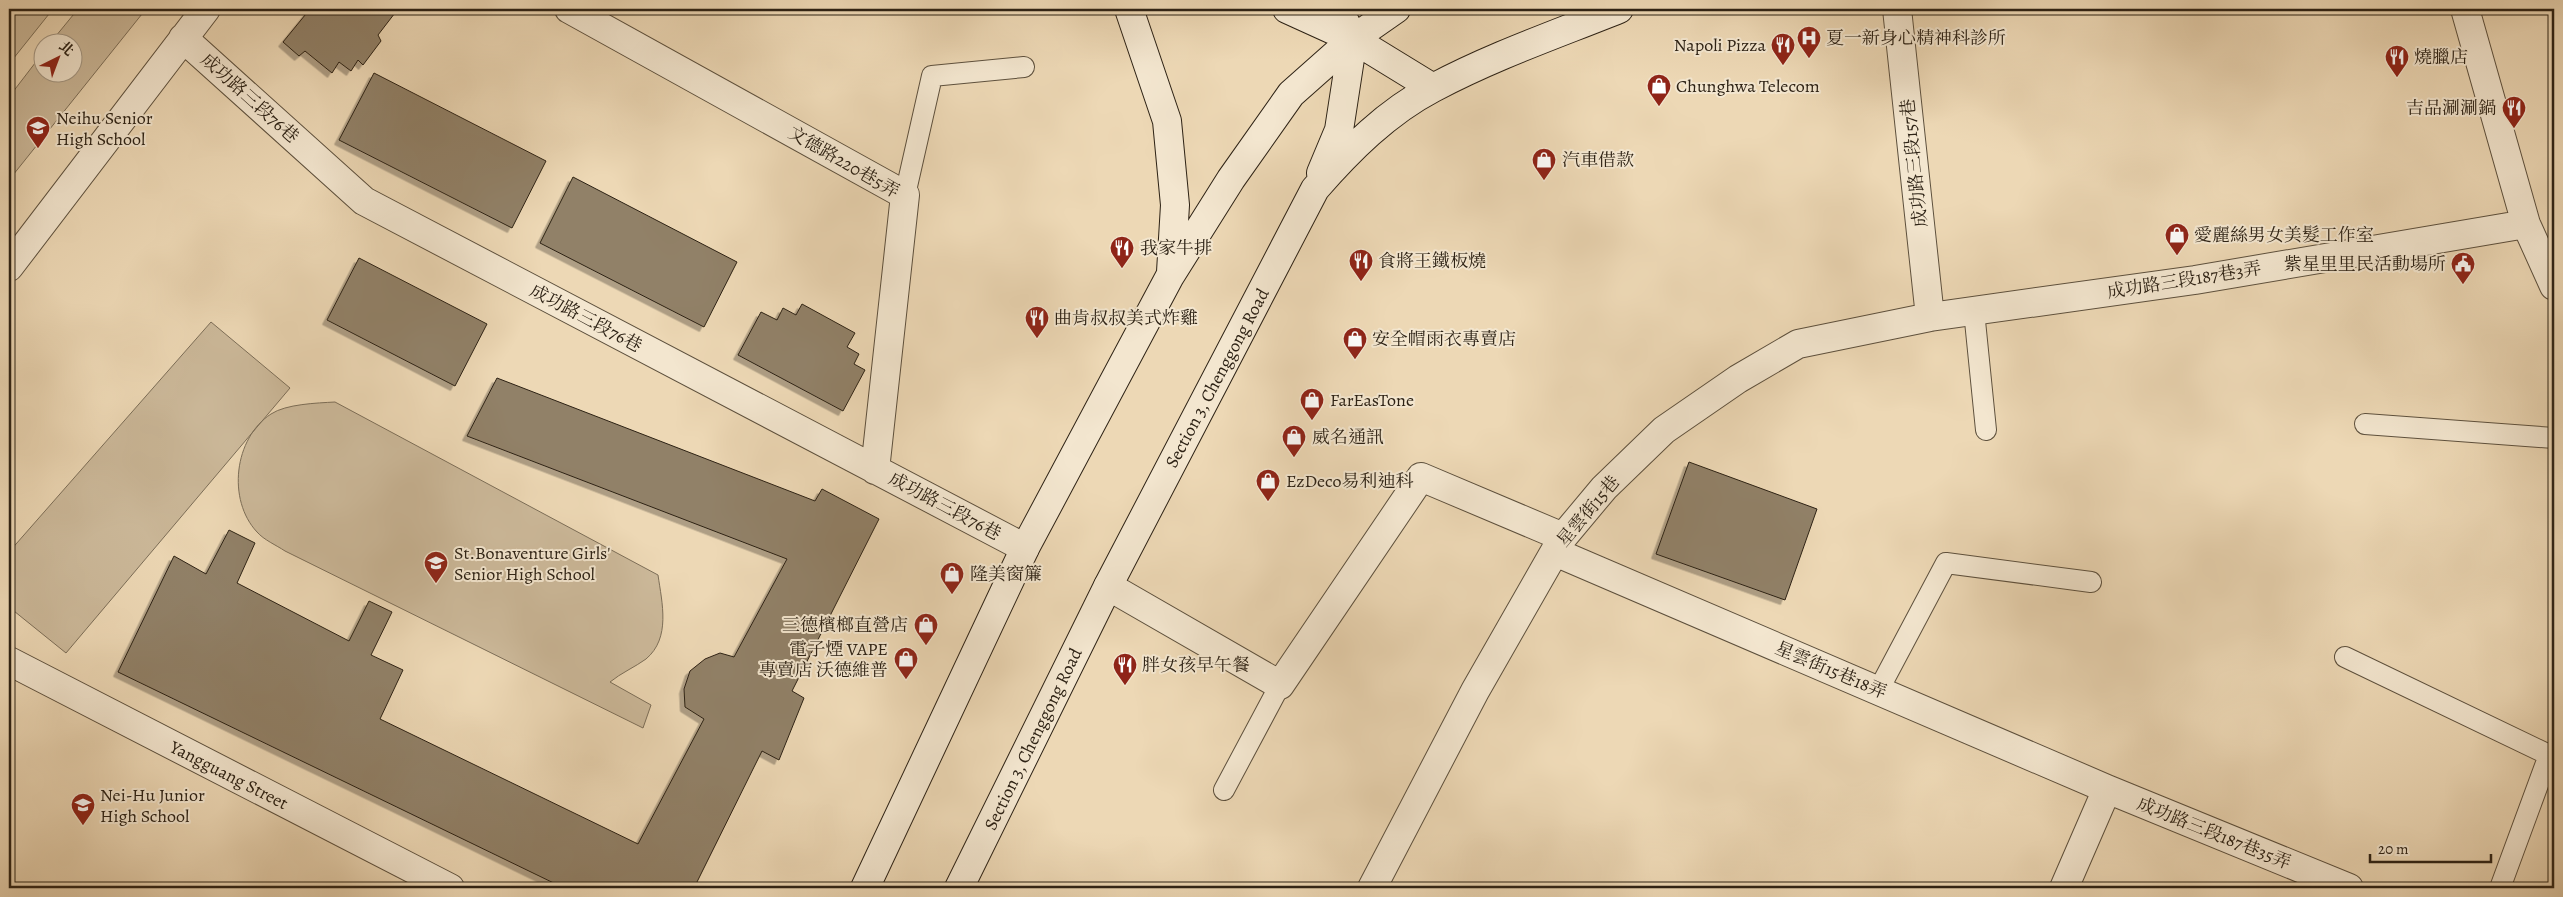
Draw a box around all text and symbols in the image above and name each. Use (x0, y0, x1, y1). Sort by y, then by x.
hospital icon: 夏一新身心精神科診所 (1796, 25, 1822, 59)
place label: 夏一新身心精神科診所 (1826, 26, 2006, 50)
north arrow (32, 32, 82, 82)
restaurant icon: Napoli Pizza (1770, 32, 1796, 66)
place label: Napoli Pizza (1674, 33, 1767, 57)
text: 北 (55, 37, 78, 60)
restaurant icon: 燒臘店 (2384, 44, 2410, 78)
place label: 燒臘店 (2414, 45, 2468, 69)
street label: 成功路三段76巷 (196, 48, 304, 148)
shop icon: Chunghwa Telecom (1646, 73, 1672, 107)
place label: Chunghwa Telecom (1676, 74, 1820, 98)
restaurant icon: 吉品涮涮鍋 (2501, 95, 2527, 129)
place label: 吉品涮涮鍋 (2406, 96, 2496, 120)
street label: 成功路三段157巷 (1895, 97, 1933, 229)
place label: Neihu Senior High School (56, 106, 153, 151)
school or university icon: Neihu Senior High School (25, 115, 51, 149)
street label: 文德路220巷5弄 (784, 120, 904, 204)
shop icon: 汽車借款 (1531, 147, 1557, 181)
place label: 汽車借款 (1562, 148, 1634, 172)
shop icon: 愛麗絲男女美髮工作室 (2164, 222, 2190, 256)
place label: 愛麗絲男女美髮工作室 (2194, 223, 2374, 247)
restaurant icon: 我家牛排 (1109, 235, 1135, 269)
place label: 我家牛排 (1140, 236, 1212, 260)
restaurant icon: 食將王鐵板燒 (1348, 248, 1374, 282)
place label: 食將王鐵板燒 (1378, 249, 1486, 273)
public building icon: 紫星里里民活動場所 (2450, 251, 2476, 285)
place label: 紫星里里民活動場所 (2284, 252, 2446, 276)
street label: 成功路三段187巷3弄 (2105, 256, 2263, 304)
street label: 成功路三段76巷 (526, 278, 646, 358)
street label: Section 3, Chenggong Road (1159, 284, 1275, 472)
restaurant icon: 曲肯叔叔美式炸雞 (1024, 305, 1050, 339)
place label: 曲肯叔叔美式炸雞 (1054, 306, 1198, 330)
shop icon: 安全帽雨衣專賣店 (1342, 326, 1368, 360)
place label: 安全帽雨衣專賣店 (1372, 327, 1516, 351)
shop icon: FarEasTone (1299, 387, 1325, 421)
place label: FarEasTone (1330, 388, 1414, 412)
shop icon: 威名通訊 (1281, 424, 1307, 458)
place label: 威名通訊 (1312, 425, 1384, 449)
street label: 成功路三段76巷 (885, 466, 1005, 546)
shop icon: EzDeco易利迪科 (1255, 468, 1281, 502)
place label: EzDeco易利迪科 (1286, 469, 1413, 493)
street label: 星雲街15巷 (1551, 470, 1625, 552)
place label: St.Bonaventure Girls' Senior High School (454, 541, 611, 586)
school or university icon: St.Bonaventure Girls' Senior High School (423, 550, 449, 584)
shop icon: 隆美窗簾 (939, 561, 965, 595)
place label: 隆美窗簾 (970, 562, 1042, 586)
shop icon: 三德檳榔直營店 (913, 612, 939, 646)
place label: 三德檳榔直營店 (782, 613, 908, 637)
street label: 星雲街15巷18弄 (1772, 636, 1890, 704)
place label: 電子煙 VAPE 專賣店 沃德維普 (758, 637, 888, 682)
street label: Section 3, Chenggong Road (978, 644, 1088, 834)
shop icon: 電子煙 VAPE 專賣店 沃德維普 (893, 646, 919, 680)
restaurant icon: 胖女孩早午餐 (1112, 652, 1138, 686)
place label: 胖女孩早午餐 (1142, 653, 1250, 677)
street label: Yangguang Street (165, 734, 292, 815)
place label: Nei-Hu Junior High School (100, 783, 205, 828)
street label: 成功路三段187巷35弄 (2134, 791, 2294, 875)
school or university icon: Nei-Hu Junior High School (70, 792, 96, 826)
scale bar (2370, 832, 2492, 864)
text: 20 m (2378, 839, 2409, 859)

